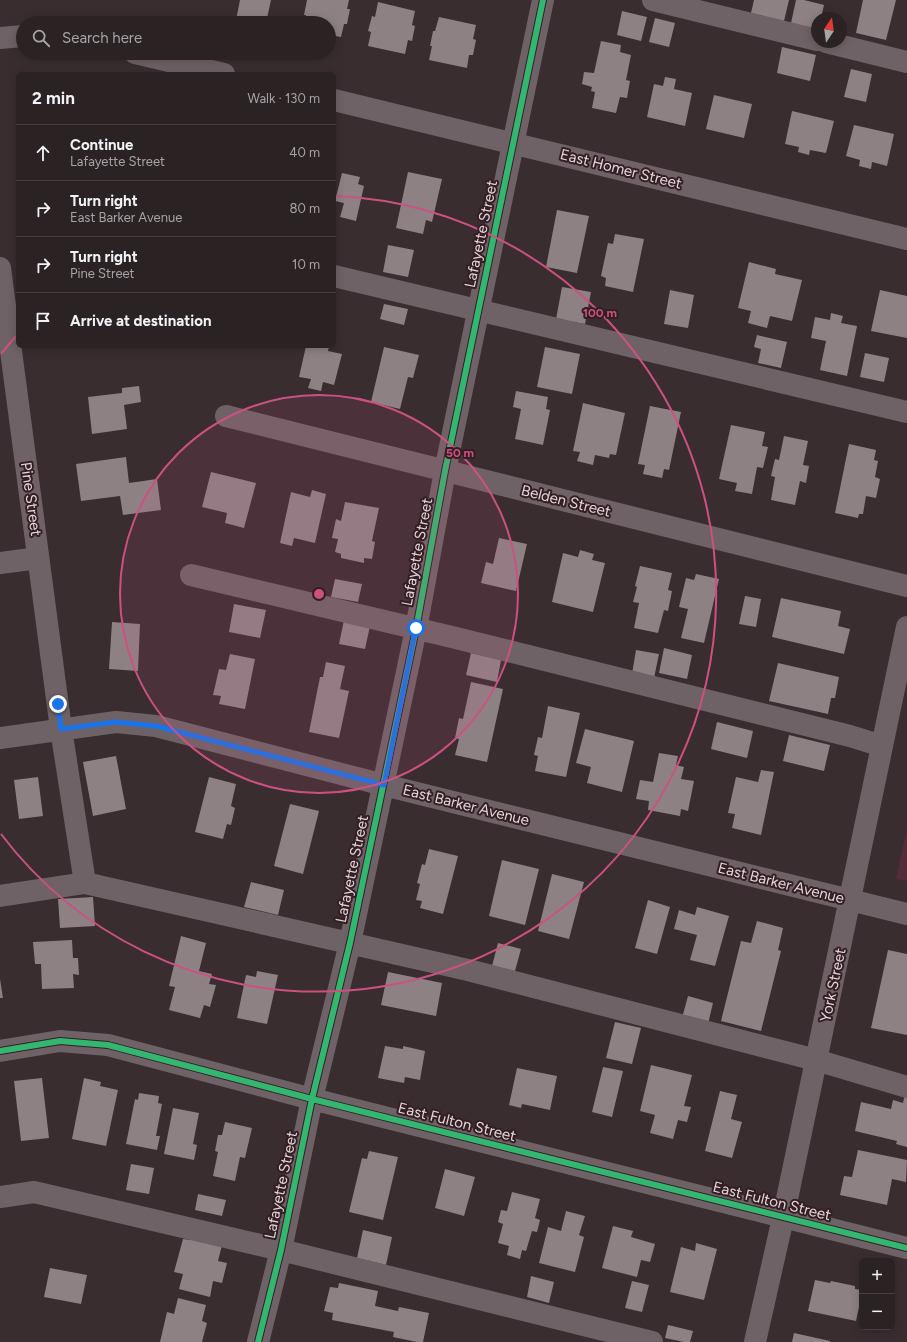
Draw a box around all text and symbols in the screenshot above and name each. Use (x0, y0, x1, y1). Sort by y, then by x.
north arrow (811, 12, 847, 48)
search box (16, 16, 336, 60)
icon: search (30, 27, 52, 49)
text: Search here (62, 29, 142, 47)
text: 2 min (32, 88, 75, 108)
text: Walk · 130 m (247, 91, 320, 106)
text: Continue (70, 136, 133, 154)
icon: ahead (32, 142, 54, 164)
text: 40 m (289, 145, 320, 160)
street label: East Homer Street (558, 145, 684, 193)
text: Lafayette Street (70, 154, 165, 169)
street label: Lafayette Street (461, 178, 501, 289)
text: Turn right (70, 192, 138, 210)
icon: right (32, 198, 54, 220)
text: 80 m (289, 201, 320, 216)
text: East Barker Avenue (70, 210, 182, 225)
text: Turn right (70, 248, 138, 266)
icon: right (32, 254, 54, 276)
text: 10 m (292, 257, 320, 272)
text: Pine Street (70, 266, 135, 281)
text: 100 m (583, 306, 617, 320)
icon: arrive (32, 310, 54, 332)
text: Arrive at destination (70, 312, 211, 330)
text: 50 m (446, 446, 474, 460)
street label: Pine Street (17, 461, 45, 537)
street label: Belden Street (519, 481, 613, 521)
street label: Lafayette Street (398, 496, 436, 607)
centre of rings (312, 587, 326, 601)
route start (407, 619, 425, 637)
route end (49, 695, 67, 713)
street label: East Barker Avenue (401, 781, 531, 829)
street label: Lafayette Street (332, 813, 372, 924)
street label: East Barker Avenue (716, 859, 846, 907)
street label: York Street (816, 946, 850, 1024)
street label: East Fulton Street (396, 1099, 518, 1145)
street label: Lafayette Street (261, 1129, 301, 1240)
street label: East Fulton Street (711, 1178, 833, 1224)
map controls (859, 1258, 895, 1330)
button: + (859, 1258, 895, 1294)
button: − (859, 1294, 895, 1330)

